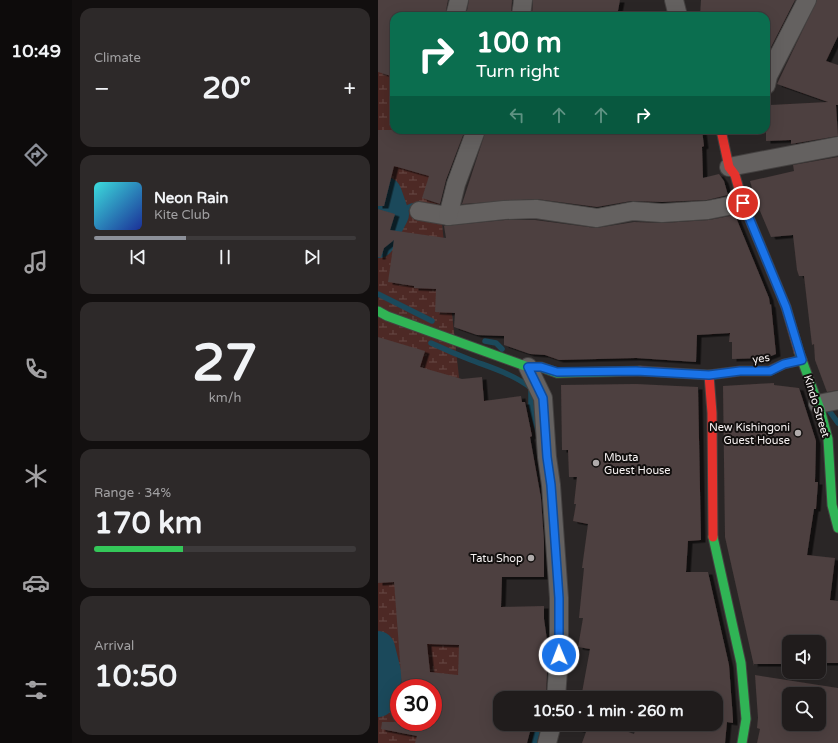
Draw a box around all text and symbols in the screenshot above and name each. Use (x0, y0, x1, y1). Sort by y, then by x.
text: 100 m (476, 26, 562, 60)
icon: right (410, 28, 462, 80)
text: 10:49 (11, 40, 61, 62)
text: Climate (94, 50, 141, 66)
text: Turn right (476, 60, 560, 82)
text: 20° (202, 70, 251, 107)
text: − (94, 76, 110, 102)
text: + (344, 76, 356, 102)
icon: left (506, 104, 528, 126)
icon: ahead (548, 104, 570, 126)
icon: ahead (590, 104, 612, 126)
icon: right (632, 104, 654, 126)
icon: directions (22, 141, 50, 169)
pin (726, 186, 760, 220)
text: Neon Rain (154, 189, 228, 207)
icon: arrive (732, 192, 754, 214)
text: Kite Club (154, 207, 210, 223)
icon: previous (127, 246, 149, 268)
icon: pause (214, 246, 236, 268)
icon: next (301, 246, 323, 268)
icon: music (22, 248, 50, 276)
text: 27 (192, 332, 258, 395)
street label: yes (751, 351, 771, 366)
icon: phone (22, 355, 50, 383)
street label: Kindo Street (801, 373, 832, 439)
text: km/h (209, 390, 241, 406)
place label: New Kishingoni Guest House (709, 421, 790, 447)
marker: New Kishingoni Guest House (793, 428, 803, 438)
place label: Mbuta Guest House (604, 451, 671, 477)
marker: Mbuta Guest House (591, 458, 601, 468)
icon: climate (22, 462, 50, 490)
text: Range · 34% (94, 485, 171, 501)
text: 170 km (94, 505, 202, 542)
place label: Tatu Shop (470, 552, 523, 565)
marker: Tatu Shop (526, 553, 536, 563)
icon: car (22, 569, 50, 597)
position arrow (538, 634, 580, 676)
map controls (782, 635, 826, 731)
button: sound (782, 635, 826, 679)
text: Arrival (94, 638, 134, 654)
text: 10:50 (94, 658, 177, 695)
icon: filters (22, 676, 50, 704)
speed limit sign: 30 (390, 679, 442, 731)
button: search (782, 687, 826, 731)
text: 10:50 · 1 min · 260 m (533, 702, 683, 720)

